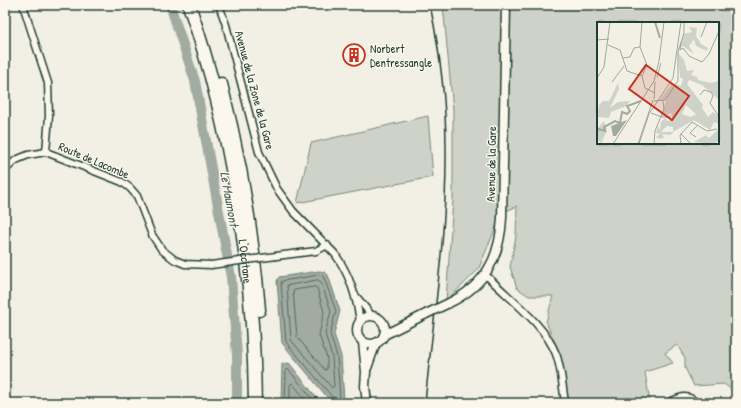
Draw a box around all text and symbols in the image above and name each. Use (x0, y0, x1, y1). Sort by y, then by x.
inset map (597, 22, 719, 144)
street label: Avenue de la Zone de la Gare (231, 29, 279, 152)
place label: Norbert Dentressangle (370, 40, 432, 71)
building icon: Norbert Dentressangle (341, 42, 367, 68)
street label: Avenue de la Gare (482, 126, 500, 202)
street label: Route de Lacombe (56, 137, 132, 183)
water label: Le Maumont (216, 170, 244, 230)
street label: L'Occitane (235, 238, 257, 284)

